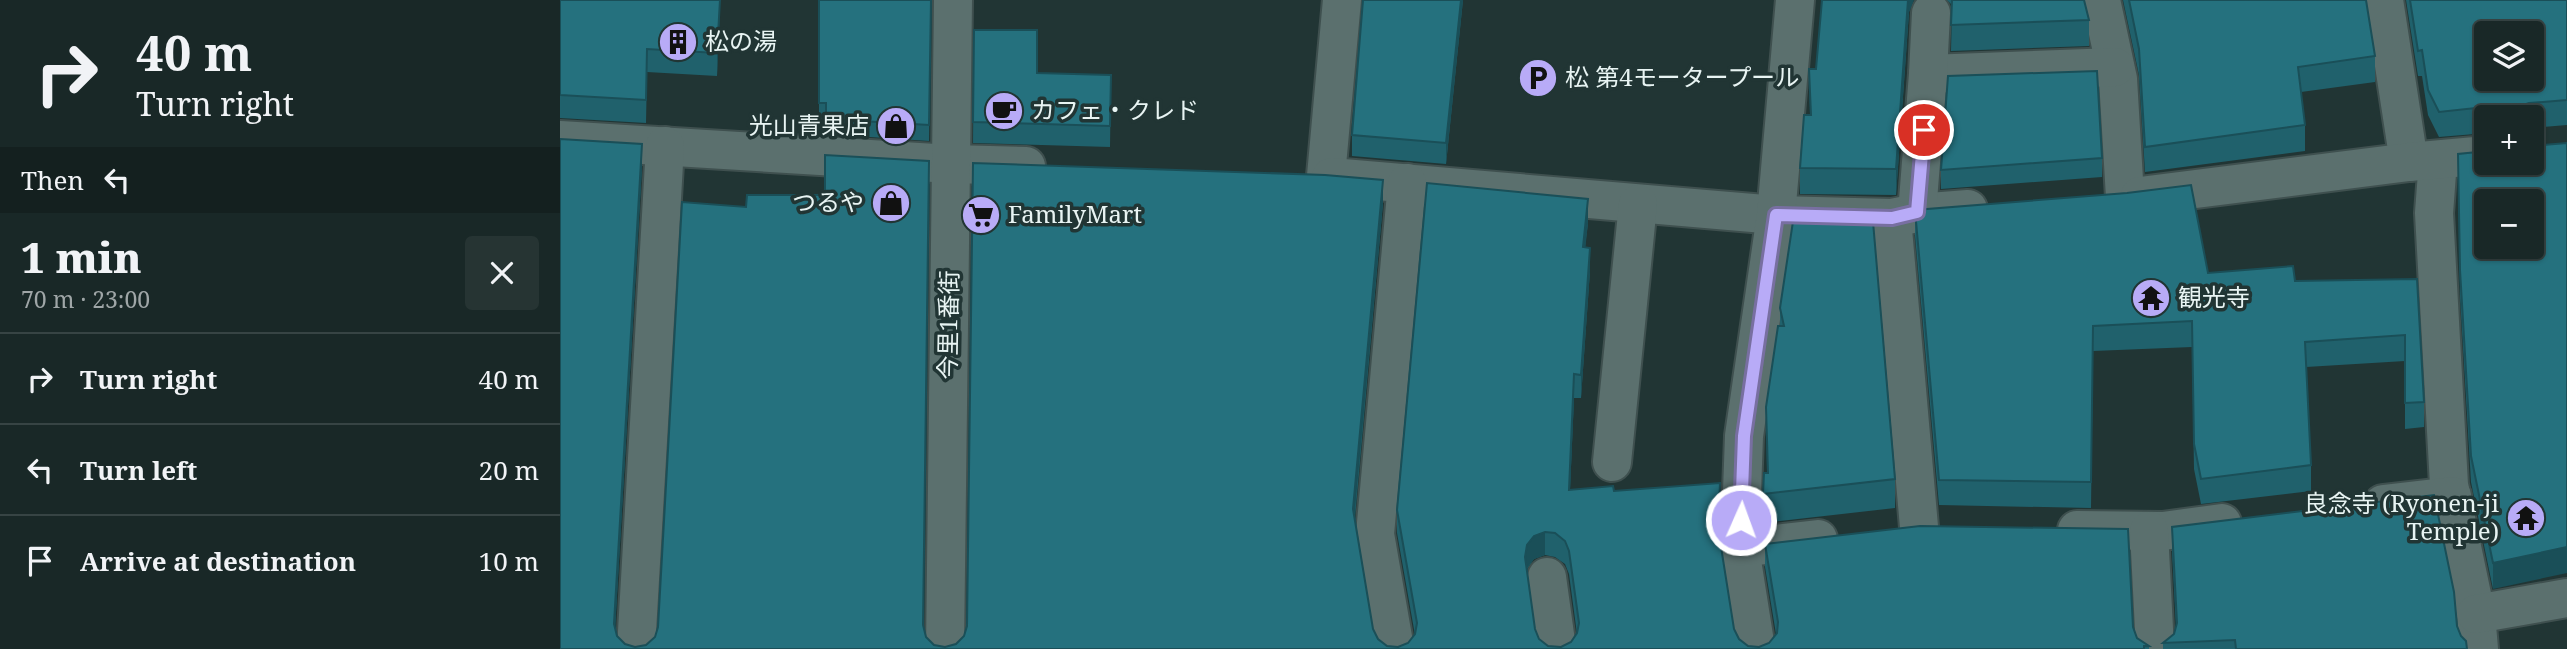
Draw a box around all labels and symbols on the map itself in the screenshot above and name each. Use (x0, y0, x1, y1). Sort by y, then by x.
building icon: 松の湯 (657, 21, 699, 63)
place label: 松の湯 (705, 24, 777, 57)
parking icon: 松 第4モータープール (1517, 57, 1559, 99)
place label: 松 第4モータープール (1565, 60, 1799, 93)
cafe icon: カフェ・クレド (983, 90, 1025, 132)
place label: カフェ・クレド (1031, 93, 1199, 126)
pin (1894, 100, 1954, 160)
shop icon: 光山青果店 (875, 105, 917, 147)
place label: 光山青果店 (749, 108, 869, 141)
shop icon: つるや (870, 182, 912, 224)
place label: つるや (792, 185, 864, 218)
supermarket icon: FamilyMart (960, 194, 1002, 236)
place label: FamilyMart (1008, 197, 1142, 230)
street label: 今里1番街 (930, 270, 965, 380)
temple icon: 観光寺 (2130, 277, 2172, 319)
place label: 観光寺 (2178, 280, 2250, 313)
position arrow (1704, 483, 1778, 557)
place label: 良念寺 (Ryonen-ji Temple) (2304, 486, 2499, 547)
temple icon: 良念寺 (Ryonen-ji Temple) (2505, 497, 2547, 539)

